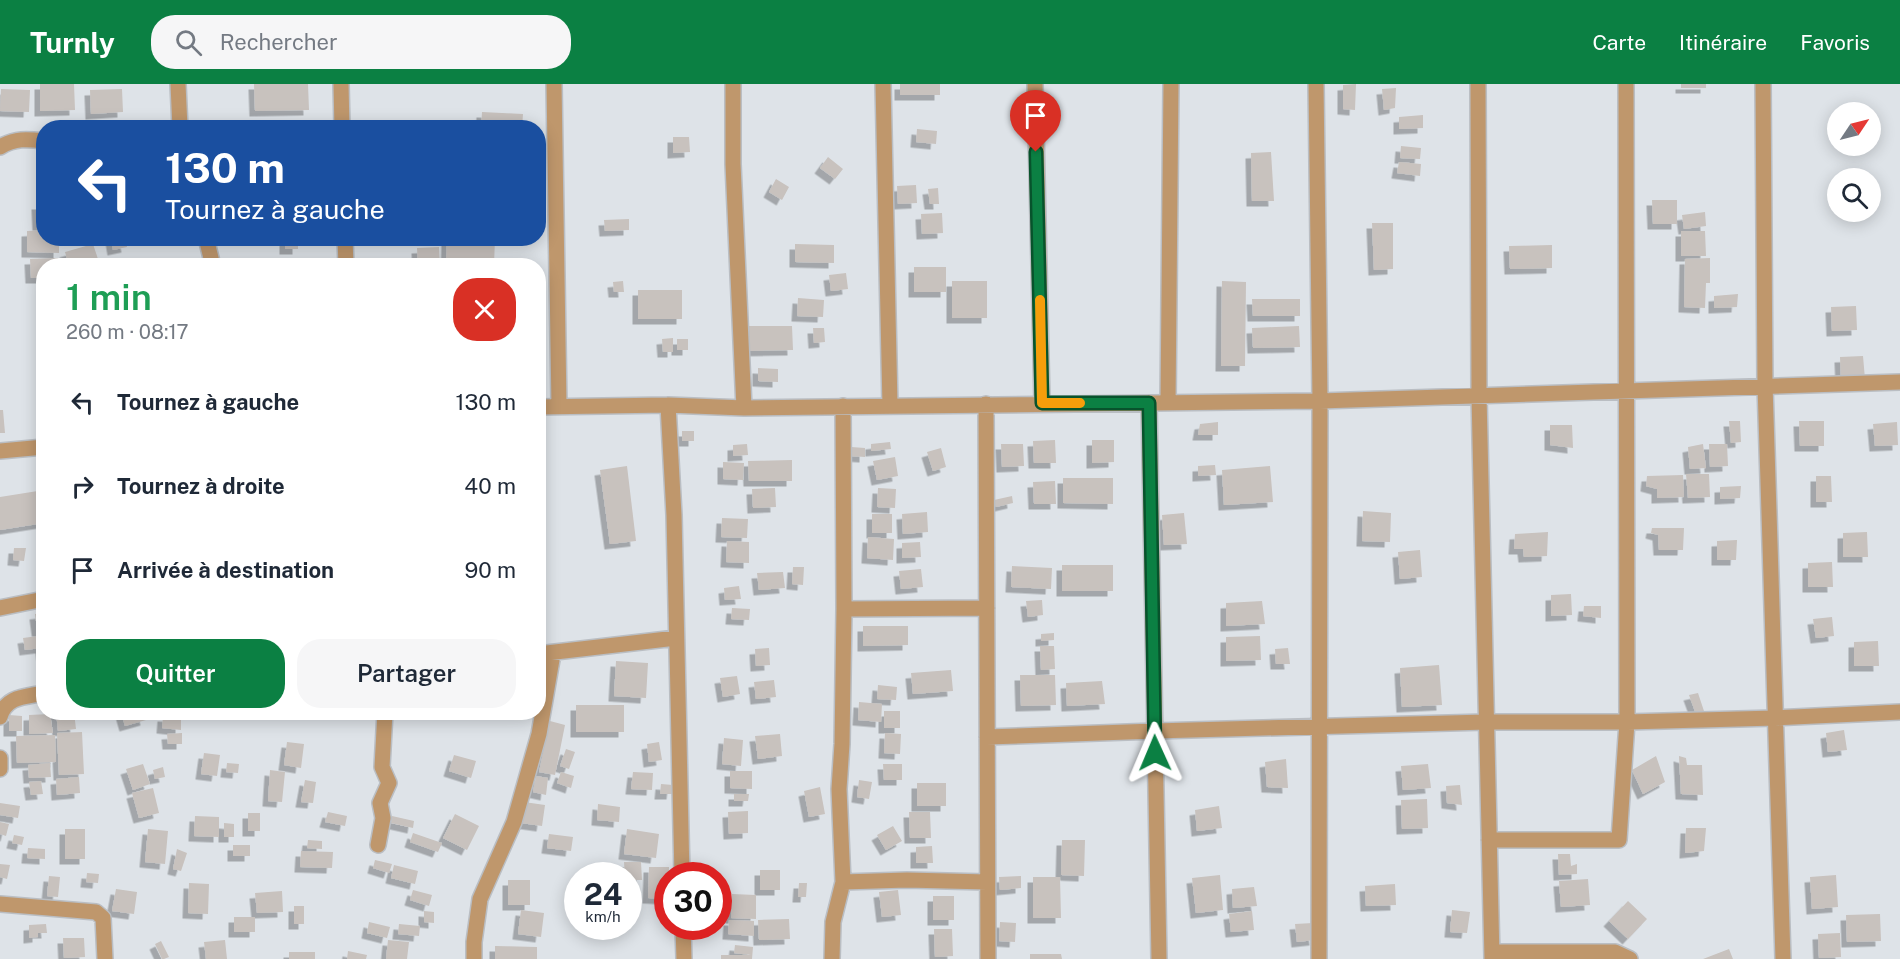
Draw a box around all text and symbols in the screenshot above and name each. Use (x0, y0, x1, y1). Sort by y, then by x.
search box (151, 15, 571, 69)
text: Turnly (30, 26, 115, 59)
icon: search (172, 26, 205, 59)
text: Rechercher (220, 29, 338, 55)
text: Carte (1592, 30, 1646, 55)
text: Itinéraire (1679, 30, 1767, 55)
text: Favoris (1800, 30, 1870, 55)
pin (1010, 90, 1061, 152)
icon: arrive (1019, 99, 1052, 132)
north arrow (1827, 102, 1881, 156)
map controls (1827, 102, 1881, 222)
text: 130 m (165, 143, 285, 192)
icon: left (66, 144, 144, 222)
button: search (1827, 168, 1881, 222)
text: Tournez à gauche (165, 193, 385, 225)
text: 1 min (66, 276, 152, 318)
button: close (453, 278, 516, 341)
text: 260 m · 08:17 (66, 320, 189, 344)
icon: left (66, 386, 99, 419)
text: Tournez à gauche (117, 389, 299, 415)
text: 130 m (455, 389, 516, 415)
icon: right (66, 470, 99, 503)
text: Tournez à droite (117, 473, 285, 499)
text: 40 m (464, 473, 516, 499)
icon: arrive (66, 554, 99, 587)
text: Arrivée à destination (117, 557, 334, 583)
text: 90 m (465, 557, 516, 583)
button: Quitter (66, 639, 285, 708)
button: Partager (297, 639, 516, 708)
position arrow (1123, 721, 1187, 785)
speed limit sign: 30 (654, 862, 732, 940)
text: 24 (584, 876, 622, 912)
text: km/h (585, 908, 621, 925)

